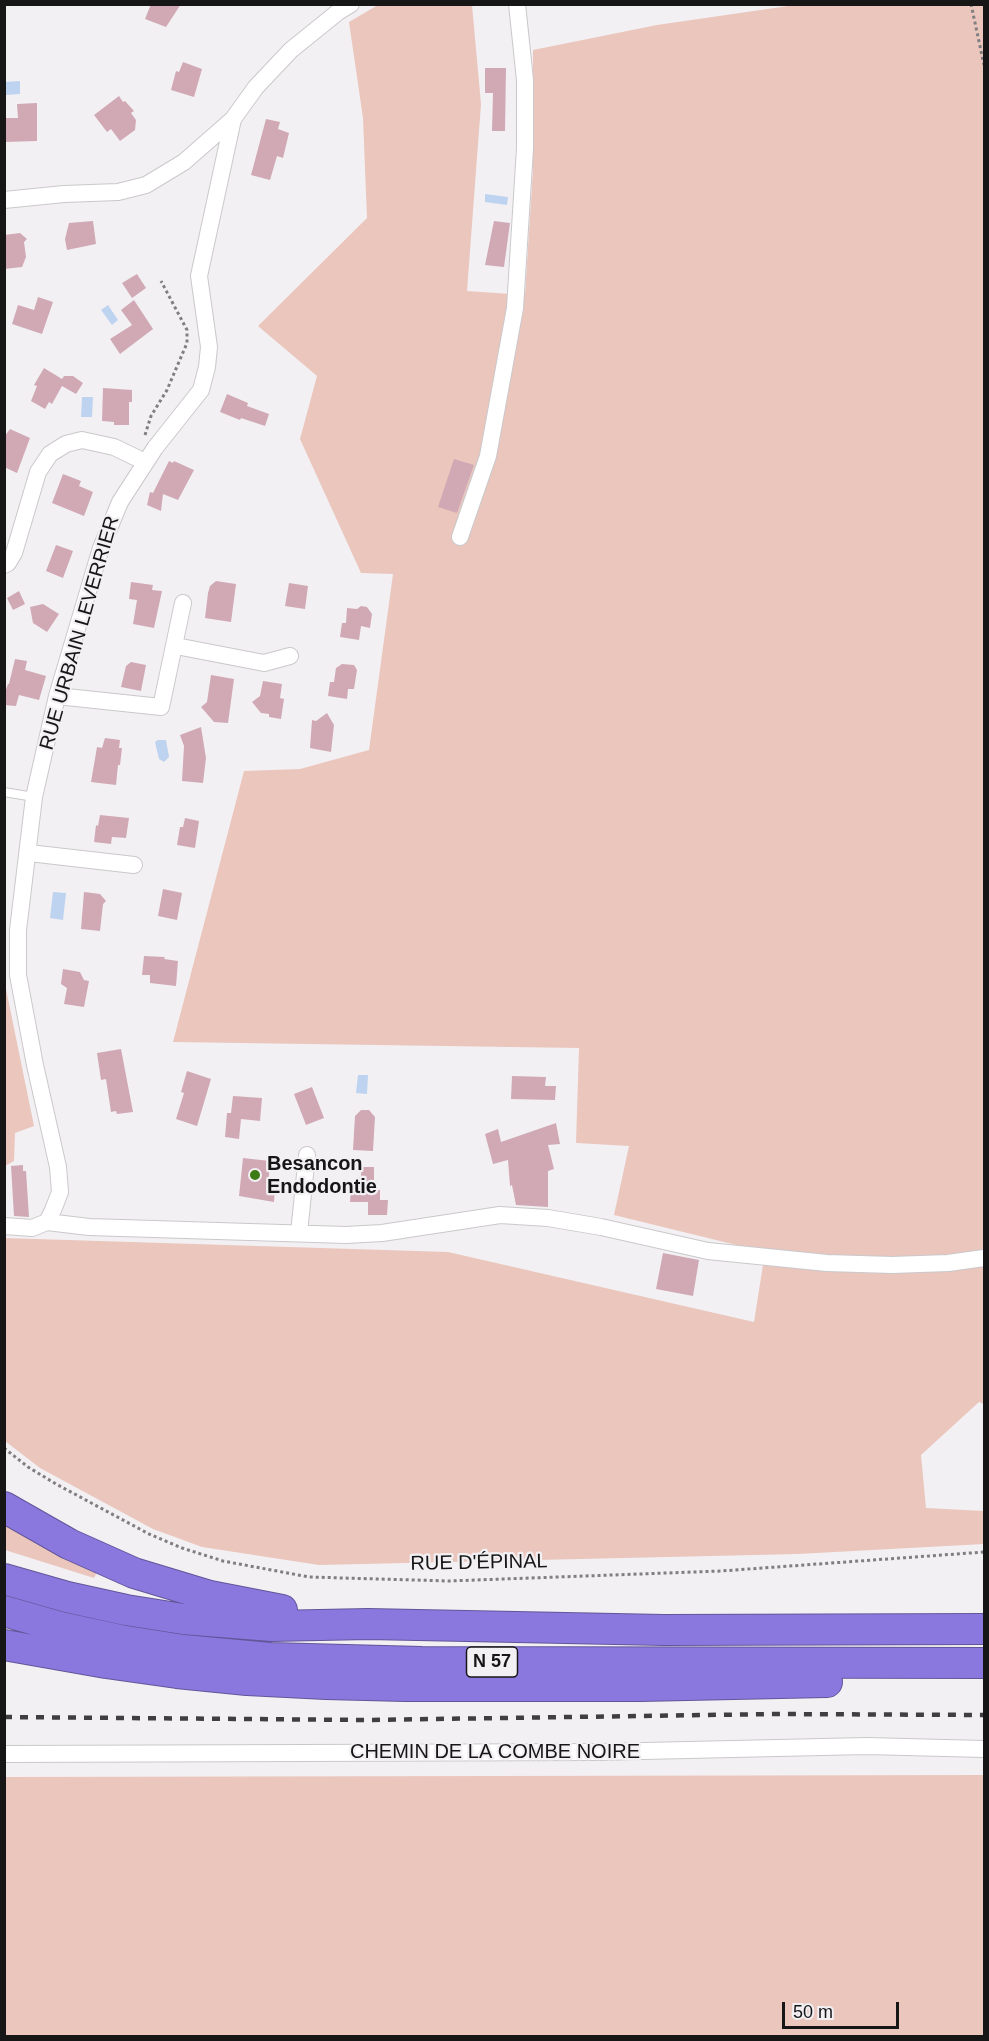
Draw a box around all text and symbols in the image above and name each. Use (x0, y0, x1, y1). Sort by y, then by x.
street label: RUE URBAIN LEVERRIER (35, 513, 125, 753)
place label: Besancon Endodontie (267, 1152, 377, 1199)
marker: Besancon Endodontie (248, 1168, 262, 1182)
street label: RUE D'ÉPINAL (410, 1550, 548, 1576)
road number: N 57 (466, 1647, 518, 1677)
street label: CHEMIN DE LA COMBE NOIRE (350, 1740, 640, 1764)
scale bar (785, 1990, 902, 2028)
text: 50 m (793, 2002, 833, 2022)

